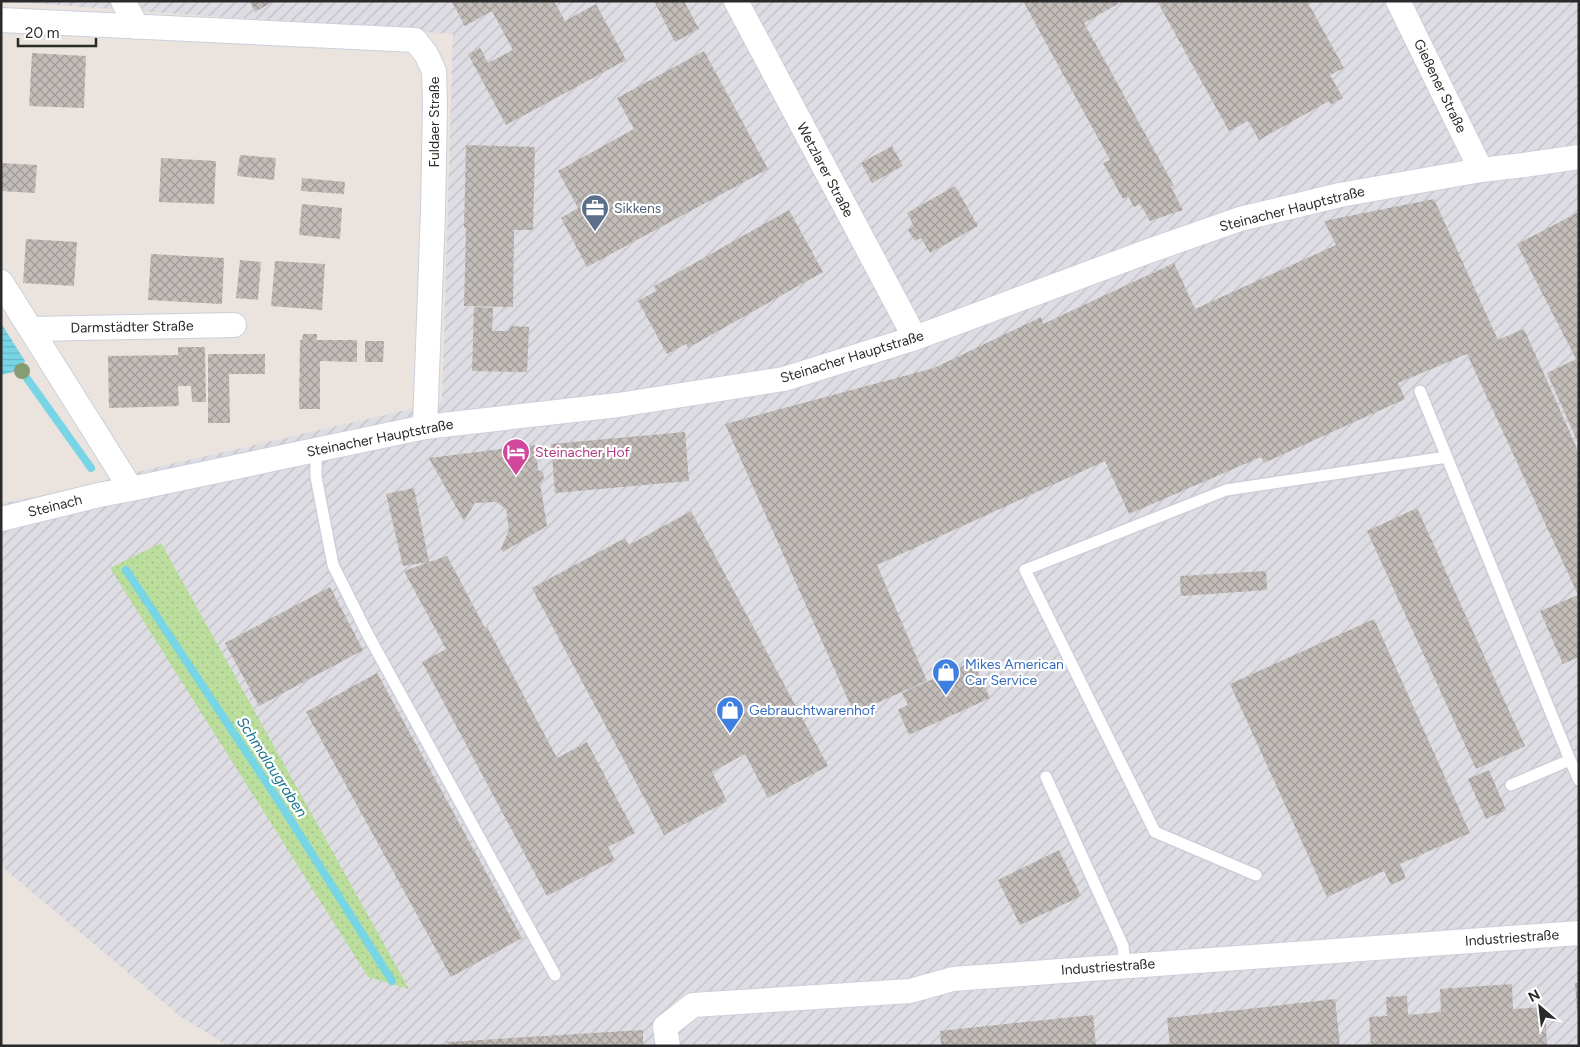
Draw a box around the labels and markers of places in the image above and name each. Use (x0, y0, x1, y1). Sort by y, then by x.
office icon: Sikkens (580, 193, 610, 232)
place label: Sikkens (614, 200, 661, 217)
hotel icon: Steinacher Hof (501, 437, 531, 476)
place label: Steinacher Hof (535, 444, 631, 461)
place label: Mikes American Car Service (965, 656, 1064, 689)
shop icon: Mikes American Car Service (931, 657, 961, 696)
shop icon: Gebrauchtwarenhof (715, 695, 745, 734)
place label: Gebrauchtwarenhof (749, 702, 876, 719)

